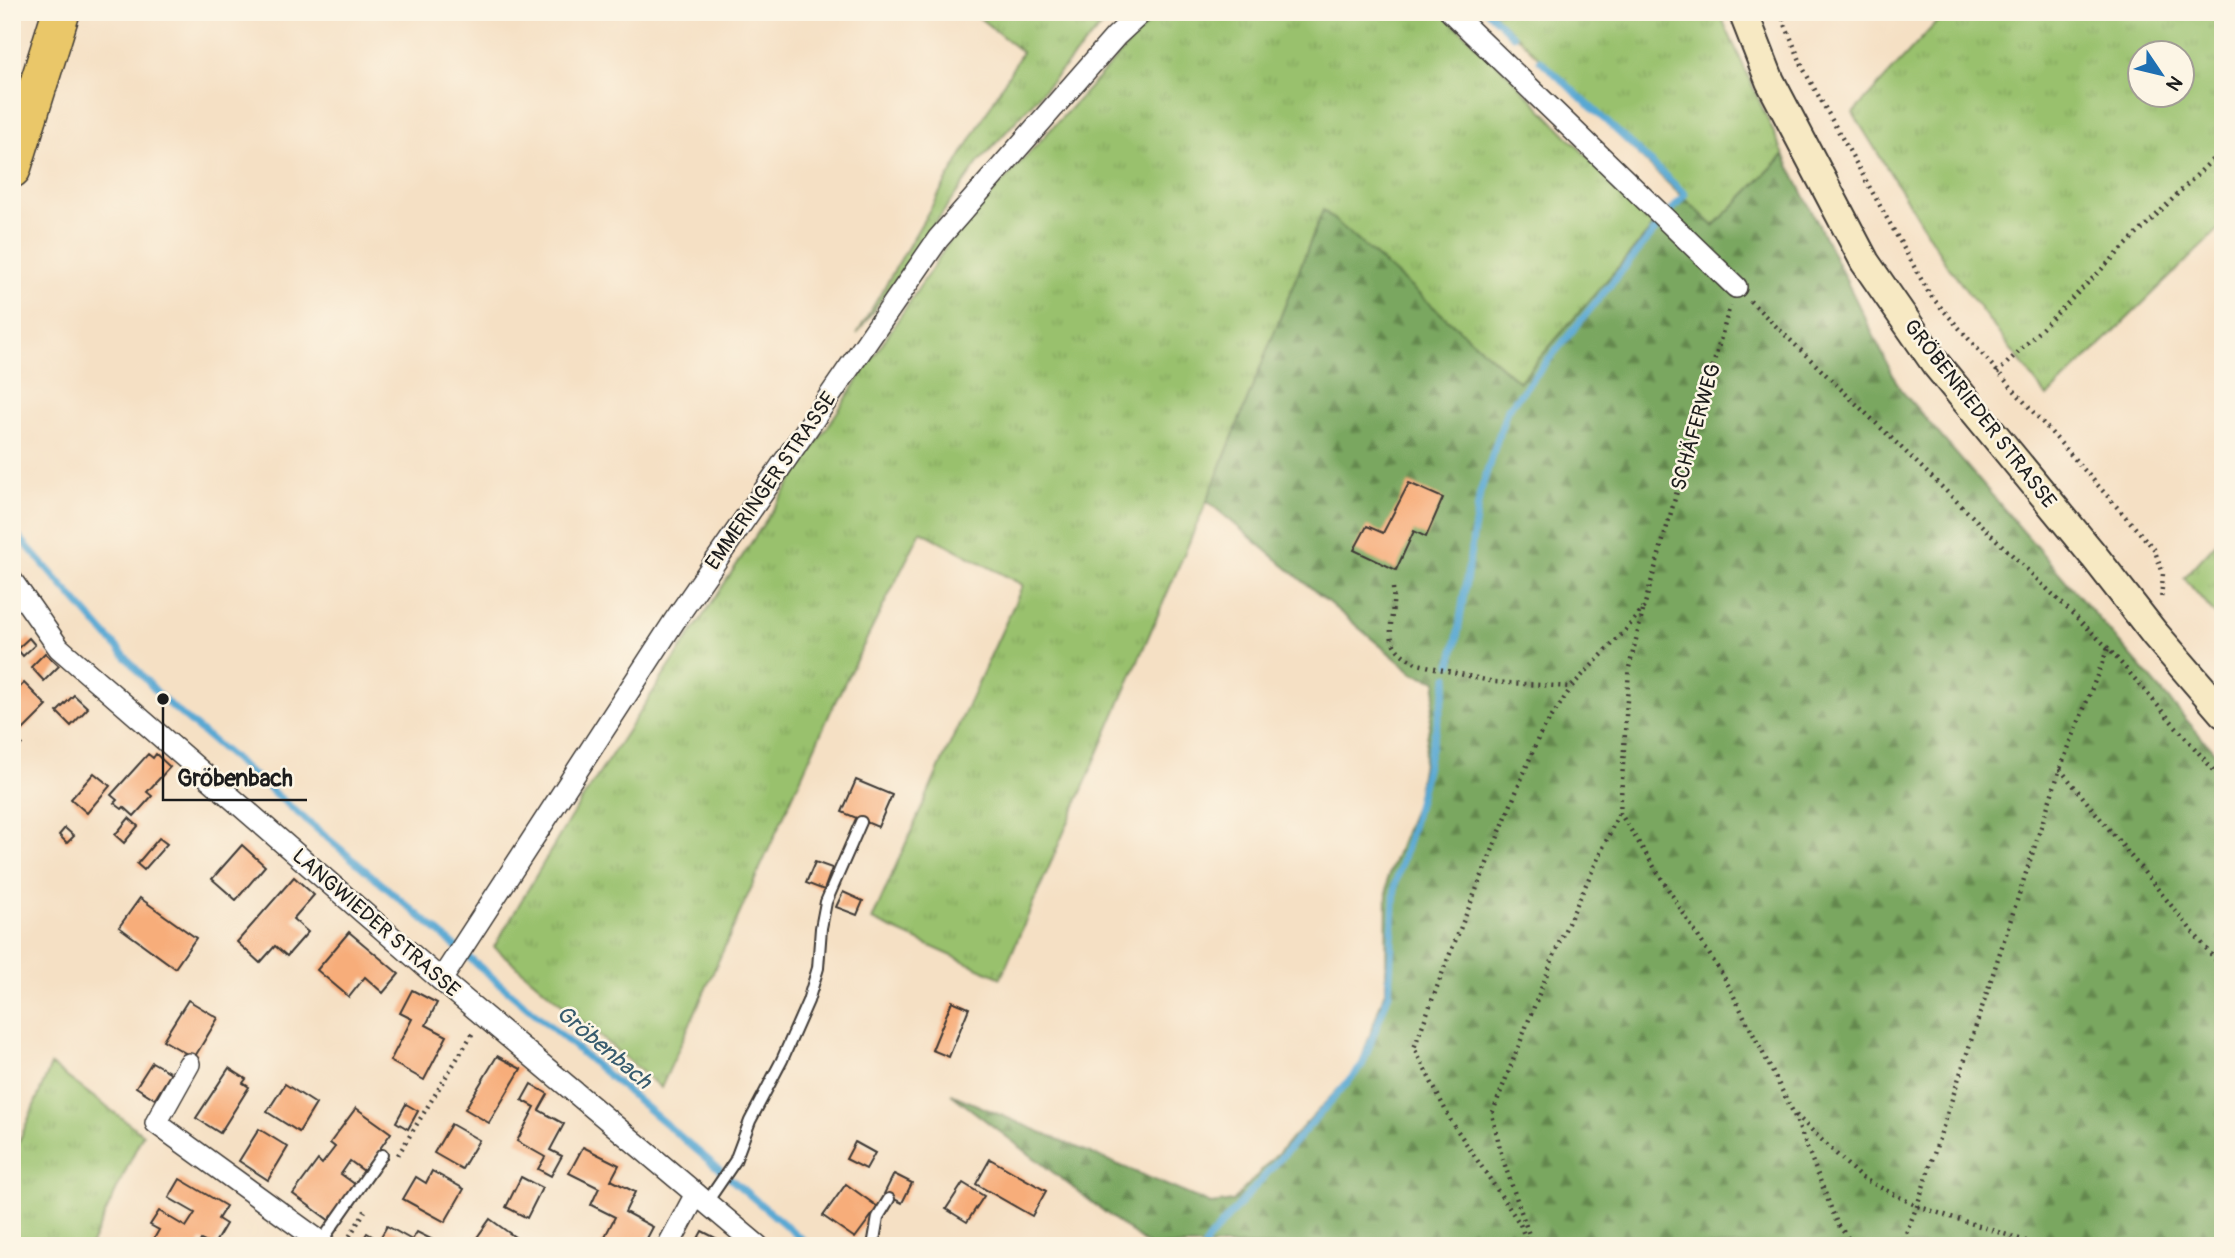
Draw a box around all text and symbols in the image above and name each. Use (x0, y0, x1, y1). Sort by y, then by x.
north arrow (2126, 38, 2196, 108)
text: N (2161, 71, 2188, 95)
street label: GRÖBENRIEDER STRASSE (1898, 314, 2062, 514)
street label: SCHÄFERWEG (1665, 360, 1727, 494)
street label: EMMERINGER STRASSE (699, 387, 843, 575)
callout: Gröbenbach (163, 756, 307, 800)
text: Gröbenbach (177, 764, 293, 793)
street label: LANGWIEDER STRASSE (286, 843, 466, 1004)
water label: Gröbenbach (550, 999, 659, 1096)

